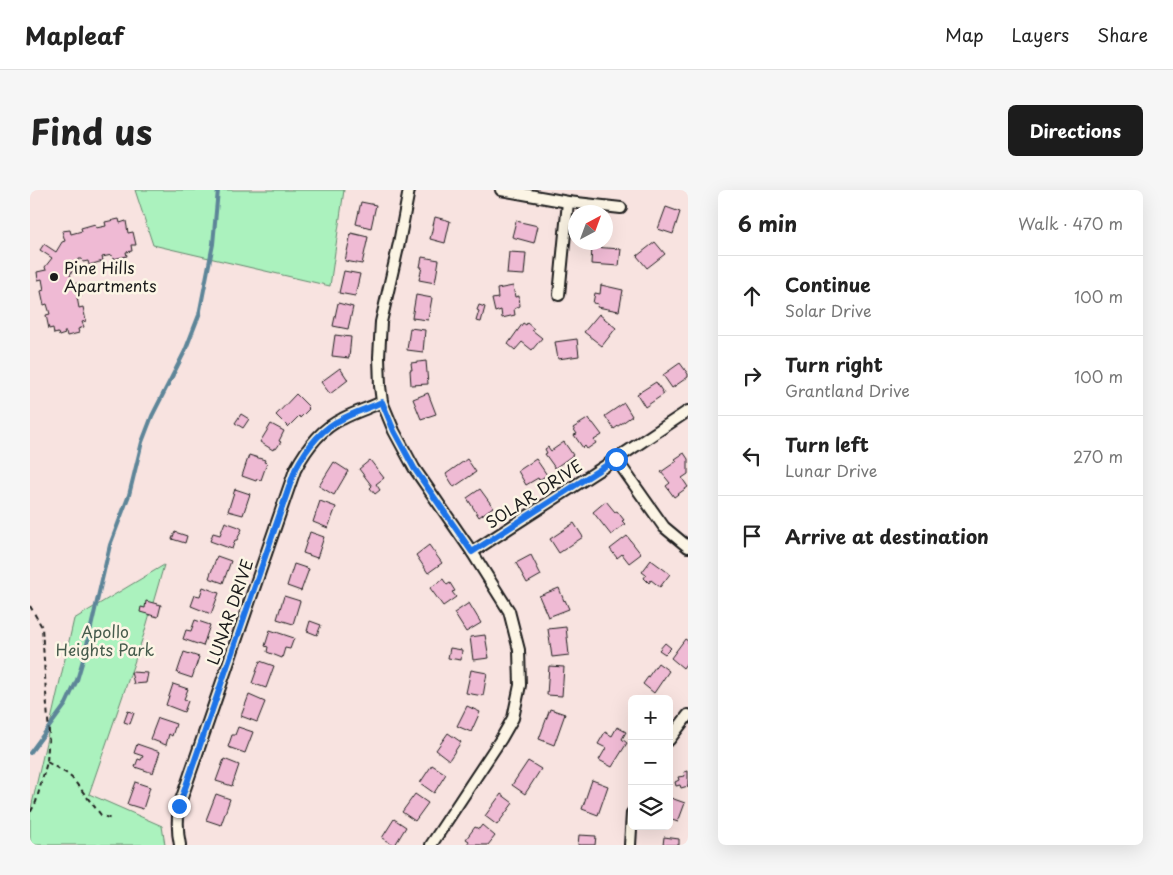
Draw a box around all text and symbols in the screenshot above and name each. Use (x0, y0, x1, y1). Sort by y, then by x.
text: Mapleaf (25, 17, 124, 53)
text: Map (945, 21, 984, 48)
text: Layers (1012, 21, 1069, 48)
text: Share (1097, 21, 1148, 48)
text: Find us (30, 104, 152, 157)
button: Directions (1008, 105, 1143, 156)
north arrow (568, 205, 613, 250)
text: 6 min (738, 207, 797, 239)
text: Walk · 470 m (1018, 211, 1123, 235)
place label: Pine Hills Apartments (64, 255, 156, 297)
text: Continue (785, 270, 871, 298)
marker: Pine Hills Apartments (48, 271, 60, 283)
icon: ahead (738, 282, 766, 310)
text: 100 m (1074, 284, 1123, 308)
text: Solar Drive (785, 298, 872, 322)
text: Turn right (785, 350, 883, 378)
icon: right (738, 362, 766, 390)
text: 100 m (1074, 364, 1123, 388)
text: Grantland Drive (785, 378, 910, 402)
text: Turn left (785, 430, 869, 458)
icon: left (738, 442, 766, 470)
text: 270 m (1073, 444, 1123, 468)
route start (605, 448, 628, 471)
street label: SOLAR DRIVE (480, 453, 587, 533)
text: Lunar Drive (785, 458, 877, 482)
icon: arrive (738, 522, 766, 550)
text: Arrive at destination (785, 522, 989, 550)
street label: LUNAR DRIVE (200, 556, 258, 668)
park label: Apollo Heights Park (56, 619, 154, 661)
map controls (628, 695, 673, 830)
button: + (628, 695, 673, 740)
button: − (628, 740, 673, 785)
button: layers (628, 785, 673, 830)
route end (168, 795, 191, 818)

